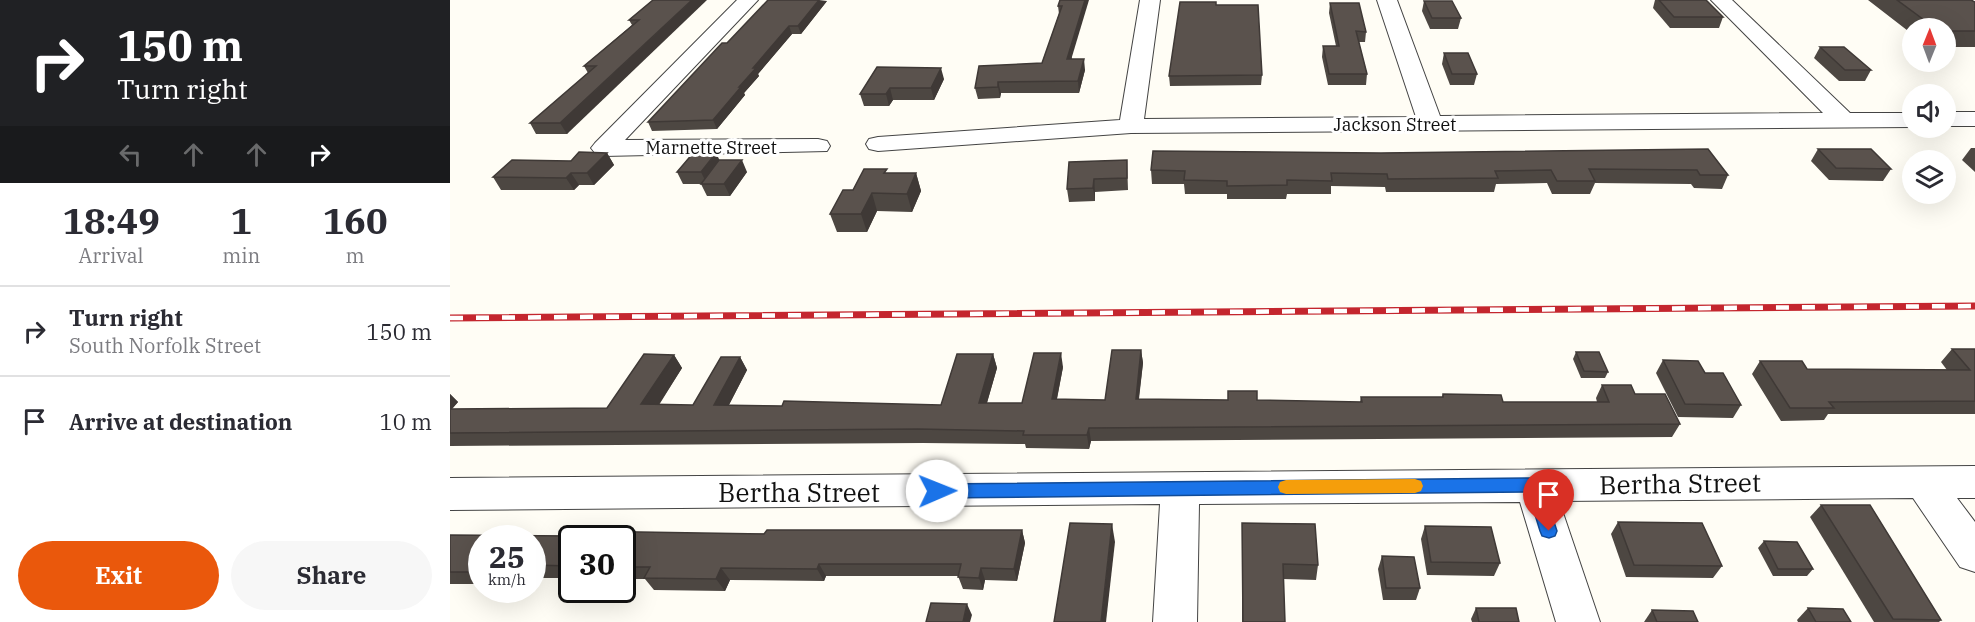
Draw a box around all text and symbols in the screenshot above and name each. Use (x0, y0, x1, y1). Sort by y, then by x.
text: 150 m (117, 18, 243, 73)
north arrow (1902, 18, 1956, 72)
map controls (1902, 18, 1956, 204)
icon: right (18, 24, 96, 102)
text: Turn right (117, 71, 248, 106)
button: sound (1902, 84, 1956, 138)
street label: Jackson Street (1334, 113, 1456, 136)
street label: Marnette Street (645, 136, 777, 159)
icon: left (114, 138, 147, 171)
icon: ahead (177, 138, 210, 171)
icon: ahead (240, 138, 273, 171)
icon: right (303, 138, 336, 171)
button: layers (1902, 150, 1956, 204)
text: 18:49 (62, 197, 160, 244)
text: 1 (230, 197, 252, 244)
text: 160 (323, 197, 388, 244)
text: Arrival (79, 242, 144, 269)
text: min (222, 242, 260, 269)
text: m (346, 242, 365, 269)
text: Turn right (69, 303, 183, 332)
icon: right (18, 315, 51, 348)
text: 150 m (366, 317, 432, 346)
text: South Norfolk Street (69, 332, 261, 359)
icon: arrive (18, 405, 51, 438)
text: Arrive at destination (69, 407, 292, 436)
text: 10 m (380, 407, 432, 436)
position arrow (905, 459, 969, 523)
street label: Bertha Street (1599, 465, 1761, 501)
pin (1523, 469, 1574, 531)
street label: Bertha Street (718, 475, 880, 509)
icon: arrive (1532, 478, 1565, 511)
speed limit sign: 30 (558, 525, 636, 603)
text: 25 (489, 537, 525, 576)
button: Exit (18, 541, 219, 610)
button: Share (231, 541, 432, 610)
text: km/h (488, 570, 526, 589)

